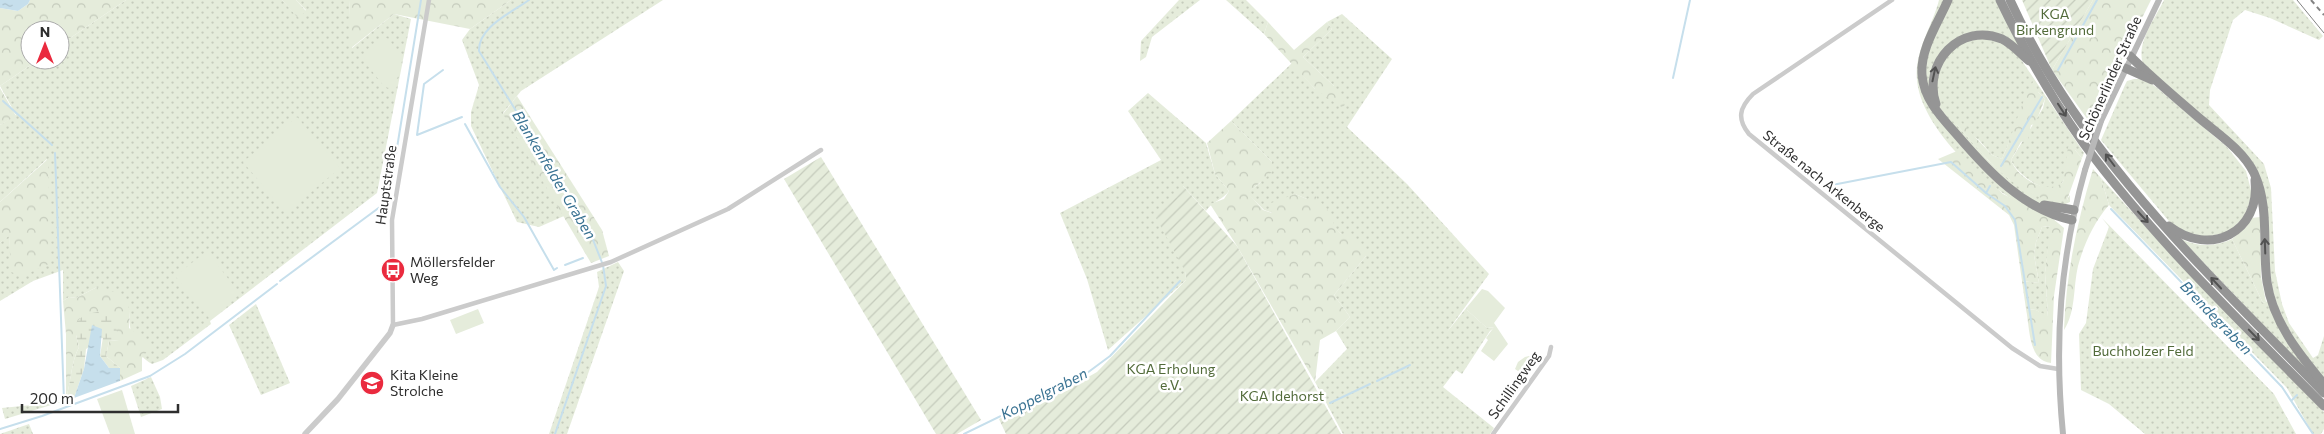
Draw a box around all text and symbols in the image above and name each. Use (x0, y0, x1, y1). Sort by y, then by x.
park label: KGA Birkengrund (2016, 5, 2094, 38)
street label: Schönerlinder Straße (2075, 13, 2145, 142)
north arrow (20, 20, 70, 70)
text: N (40, 23, 50, 40)
one-way arrow (1930, 66, 1939, 82)
one-way arrow (2056, 103, 2067, 117)
water label: Blankenfelder Graben (509, 107, 600, 242)
street label: Straße nach Arkenberge (1760, 126, 1889, 235)
street label: Hauptstraße (372, 144, 400, 226)
one-way arrow (2104, 154, 2115, 167)
one-way arrow (2137, 210, 2149, 223)
one-way arrow (2261, 239, 2270, 255)
place label: Möllersfelder Weg (410, 253, 496, 286)
bus stop icon: Möllersfelder Weg (380, 257, 406, 283)
water label: Brendegraben (2177, 277, 2256, 358)
one-way arrow (2210, 277, 2222, 290)
one-way arrow (2248, 329, 2260, 341)
park label: Buchholzer Feld (2092, 342, 2194, 359)
street label: Schillingweg (1484, 347, 1543, 422)
park label: KGA Erholung e.V. (1127, 360, 1216, 393)
water label: Koppelgraben (997, 364, 1090, 423)
place label: Kita Kleine Strolche (390, 366, 458, 399)
school or university icon: Kita Kleine Strolche (359, 370, 385, 396)
scale bar (22, 382, 179, 414)
park label: KGA Idehorst (1240, 387, 1325, 404)
text: 200 m (30, 389, 74, 407)

